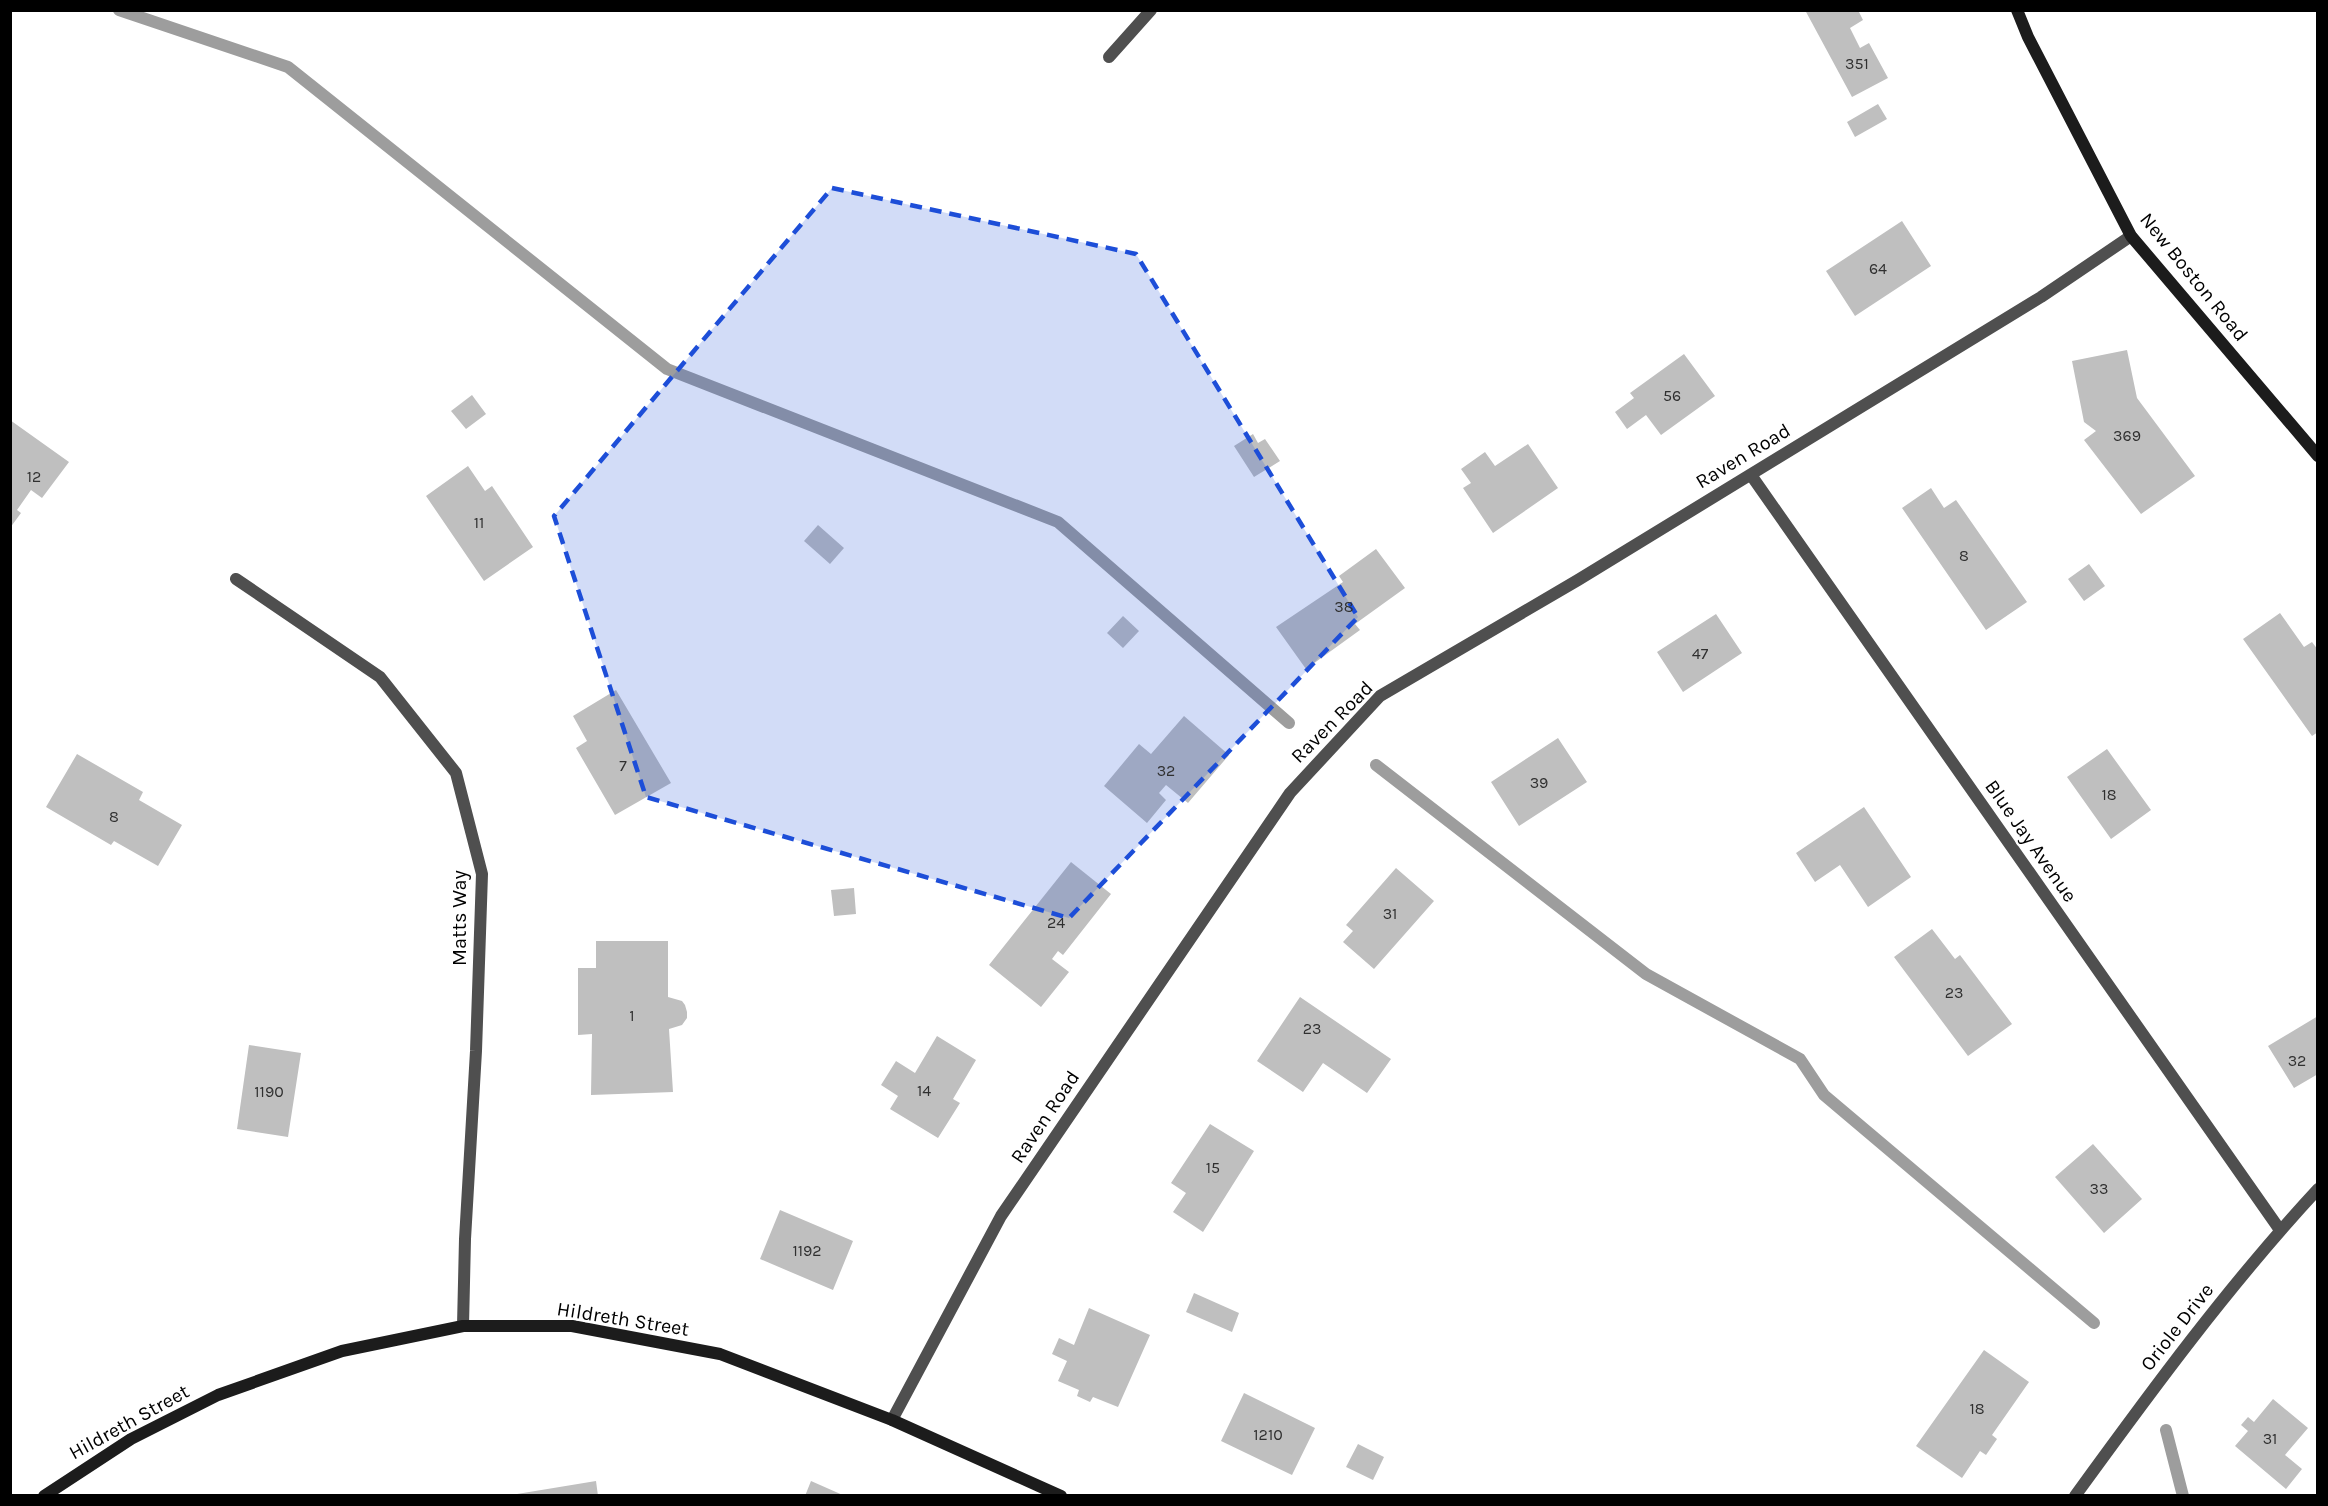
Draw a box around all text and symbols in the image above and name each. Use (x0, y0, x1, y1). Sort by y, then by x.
house number: 351 (1845, 54, 1869, 73)
street label: New Boston Road (2135, 208, 2253, 346)
house number: 64 (1869, 259, 1887, 278)
house number: 56 (1663, 386, 1681, 405)
street label: Raven Road (1691, 419, 1795, 493)
house number: 369 (2113, 426, 2141, 445)
house number: 12 (27, 467, 41, 486)
house number: 11 (474, 513, 484, 532)
house number: 8 (1959, 546, 1969, 565)
house number: 38 (1334, 597, 1354, 616)
house number: 47 (1692, 644, 1709, 663)
street label: Raven Road (1286, 676, 1378, 768)
house number: 7 (619, 756, 627, 775)
house number: 32 (1157, 761, 1175, 780)
house number: 39 (1530, 773, 1548, 792)
street label: Blue Jay Avenue (1980, 775, 2082, 907)
house number: 18 (2101, 785, 2117, 804)
house number: 8 (109, 807, 119, 826)
street label: Matts Way (448, 870, 471, 966)
house number: 31 (1383, 904, 1397, 923)
house number: 24 (1047, 913, 1065, 932)
house number: 23 (1945, 983, 1963, 1002)
house number: 1 (629, 1006, 635, 1025)
house number: 23 (1303, 1019, 1321, 1038)
house number: 32 (2288, 1051, 2306, 1070)
street label: Raven Road (1006, 1066, 1084, 1168)
house number: 14 (917, 1081, 931, 1100)
house number: 1190 (254, 1082, 284, 1101)
house number: 15 (1206, 1158, 1220, 1177)
house number: 33 (2090, 1179, 2108, 1198)
house number: 1192 (792, 1241, 822, 1260)
street label: Oriole Drive (2136, 1279, 2218, 1375)
street label: Hildreth Street (555, 1297, 691, 1341)
street label: Hildreth Street (65, 1379, 193, 1464)
house number: 18 (1969, 1399, 1985, 1418)
house number: 1210 (1253, 1425, 1283, 1444)
house number: 31 (2263, 1429, 2277, 1448)

